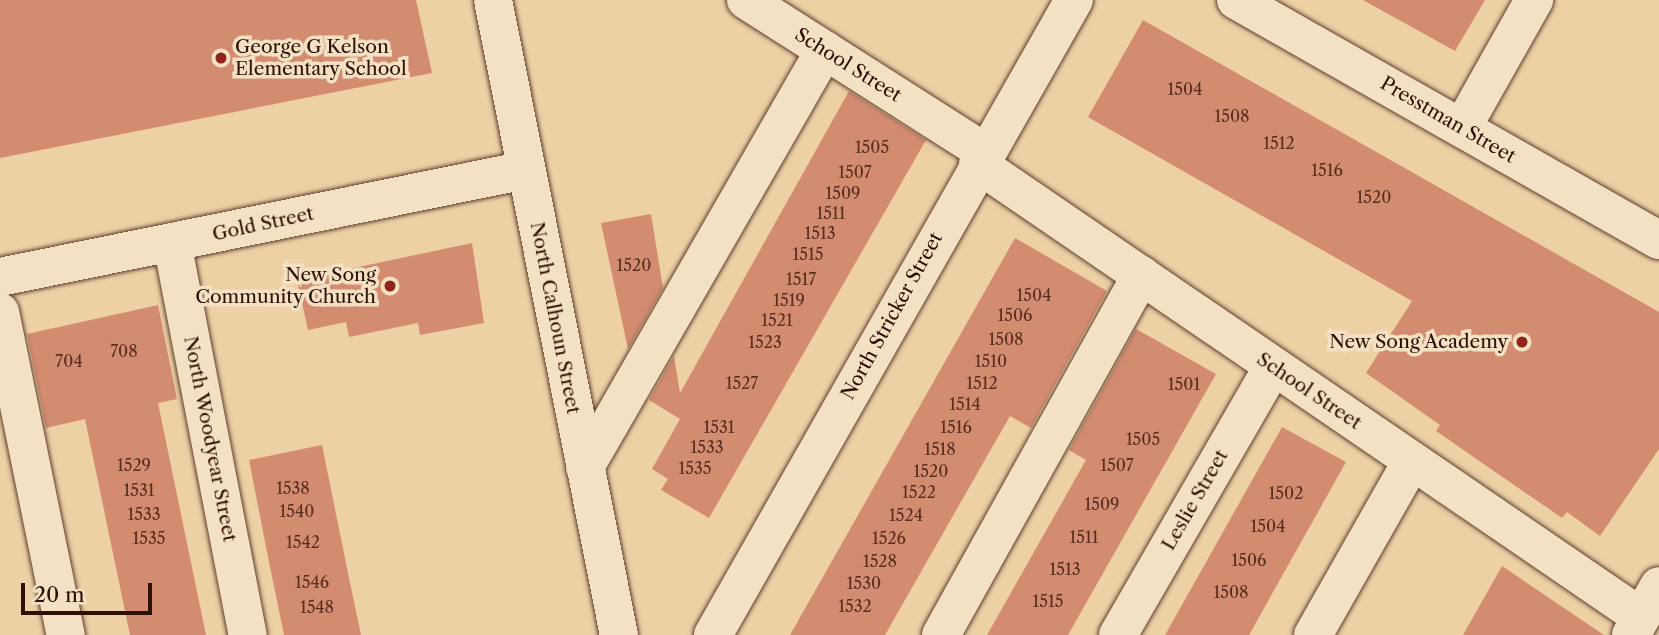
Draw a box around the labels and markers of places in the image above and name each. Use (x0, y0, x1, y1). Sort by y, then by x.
place label: George G Kelson Elementary School (235, 36, 407, 80)
marker: George G Kelson Elementary School (213, 50, 229, 66)
place label: New Song Community Church (195, 264, 376, 308)
marker: New Song Community Church (382, 278, 398, 294)
place label: New Song Academy (1328, 331, 1508, 353)
marker: New Song Academy (1514, 334, 1530, 350)

